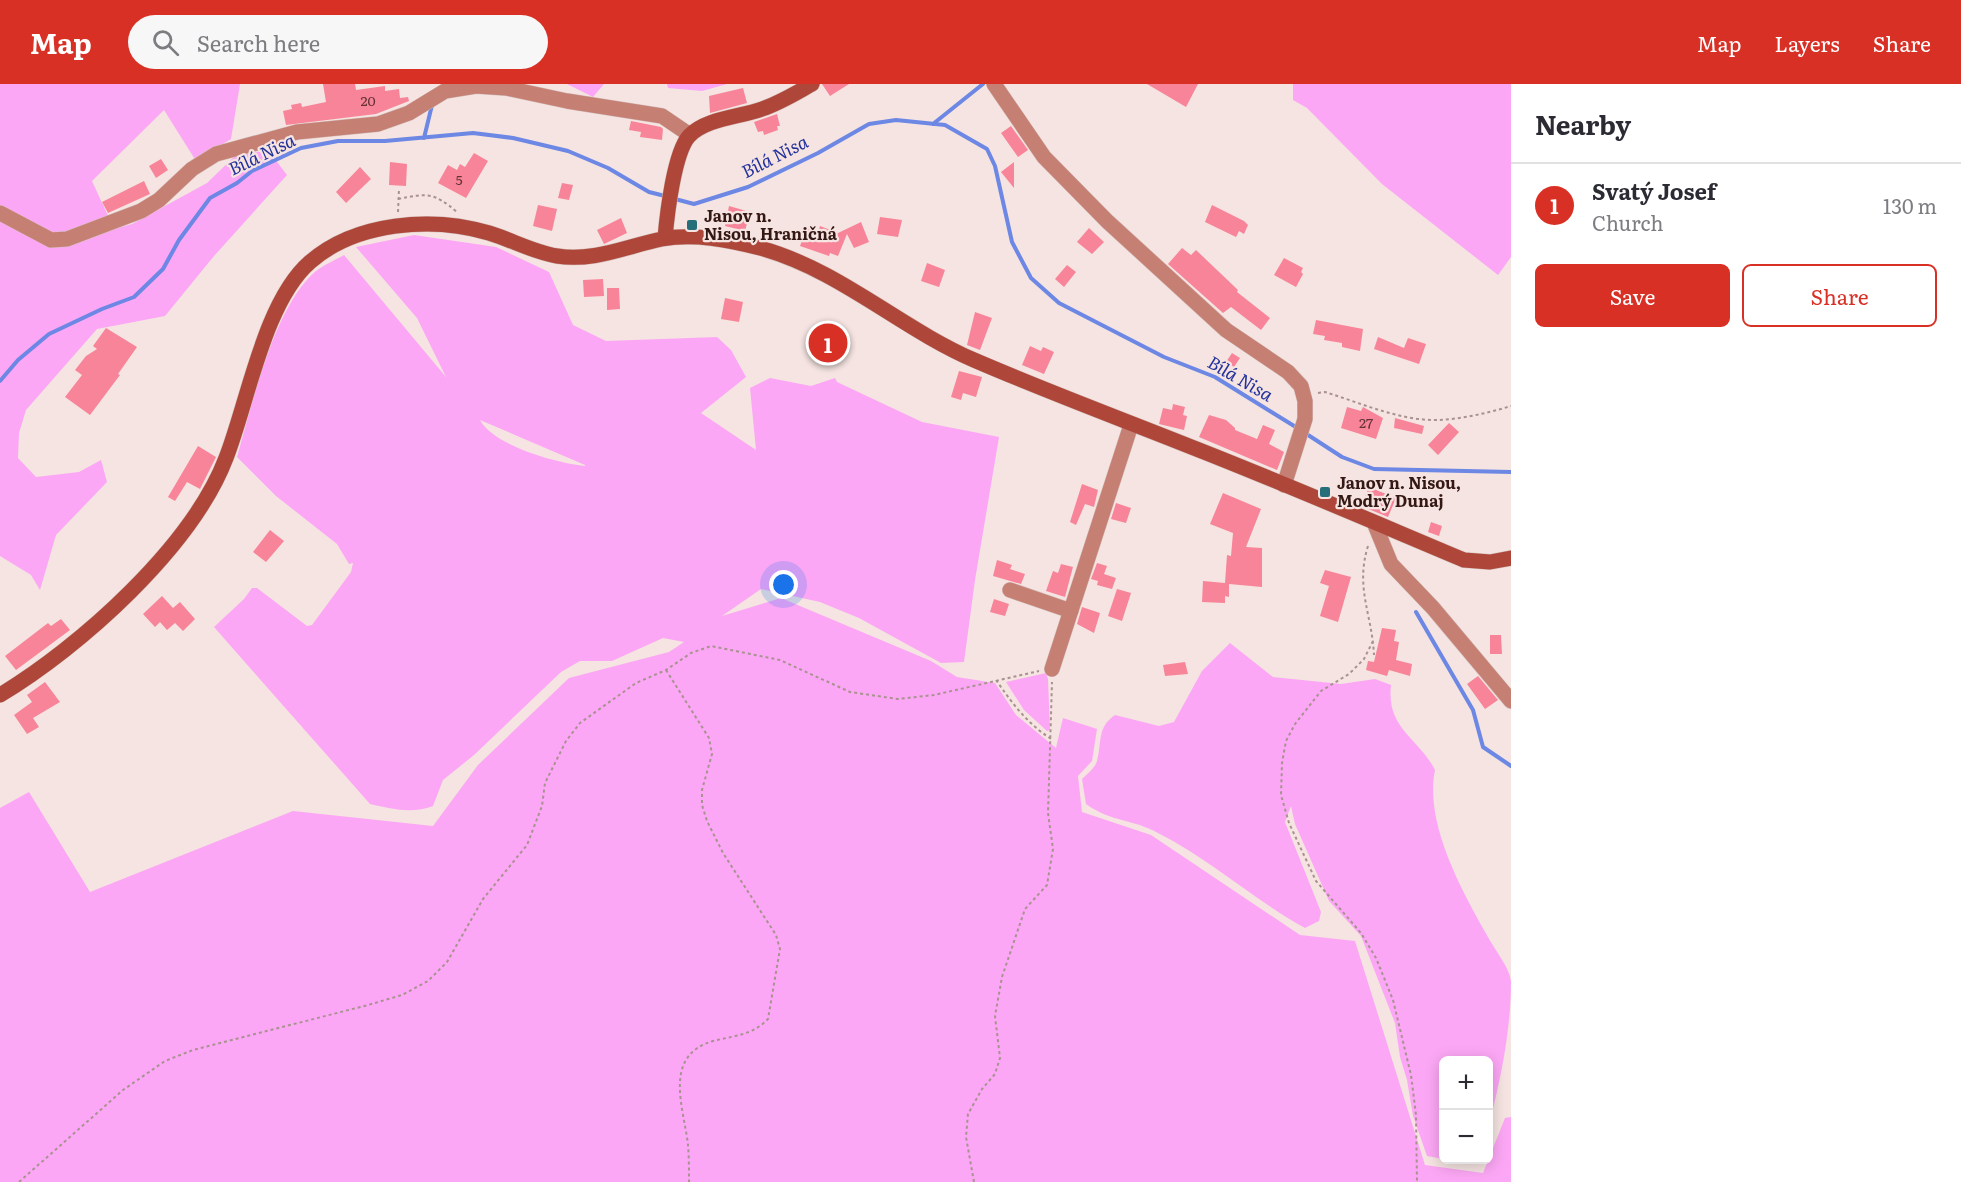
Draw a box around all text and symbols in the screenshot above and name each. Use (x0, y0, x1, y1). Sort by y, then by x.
search box (128, 15, 548, 69)
text: Map (30, 21, 92, 63)
icon: search (149, 26, 182, 59)
text: Search here (197, 26, 320, 59)
text: Map (1697, 27, 1742, 58)
text: Layers (1775, 27, 1840, 58)
text: Share (1873, 27, 1931, 58)
house number: 20 (360, 90, 376, 110)
text: Nearby (1535, 104, 1631, 143)
water label: Bílá Nisa (223, 125, 300, 182)
water label: Bílá Nisa (736, 127, 813, 184)
house number: 5 (455, 169, 463, 189)
text: Svatý Josef (1592, 174, 1716, 207)
text: 1 (1550, 190, 1559, 220)
text: 130 m (1883, 190, 1937, 220)
place label: Janov n. Nisou, Hraničná (704, 203, 838, 245)
text: Church (1592, 207, 1664, 237)
marker: Janov n. Nisou, Hraničná (685, 218, 699, 232)
button: Save (1535, 264, 1730, 327)
button: Share (1742, 264, 1937, 327)
pin: 1 (808, 320, 848, 366)
water label: Bílá Nisa (1203, 348, 1279, 408)
house number: 27 (1359, 412, 1373, 432)
place label: Janov n. Nisou, Modrý Dunaj (1337, 470, 1461, 512)
marker: Janov n. Nisou, Modrý Dunaj (1318, 485, 1332, 499)
your location (769, 570, 798, 599)
map controls (1439, 1056, 1493, 1164)
button: + (1439, 1056, 1493, 1110)
button: − (1439, 1110, 1493, 1164)

